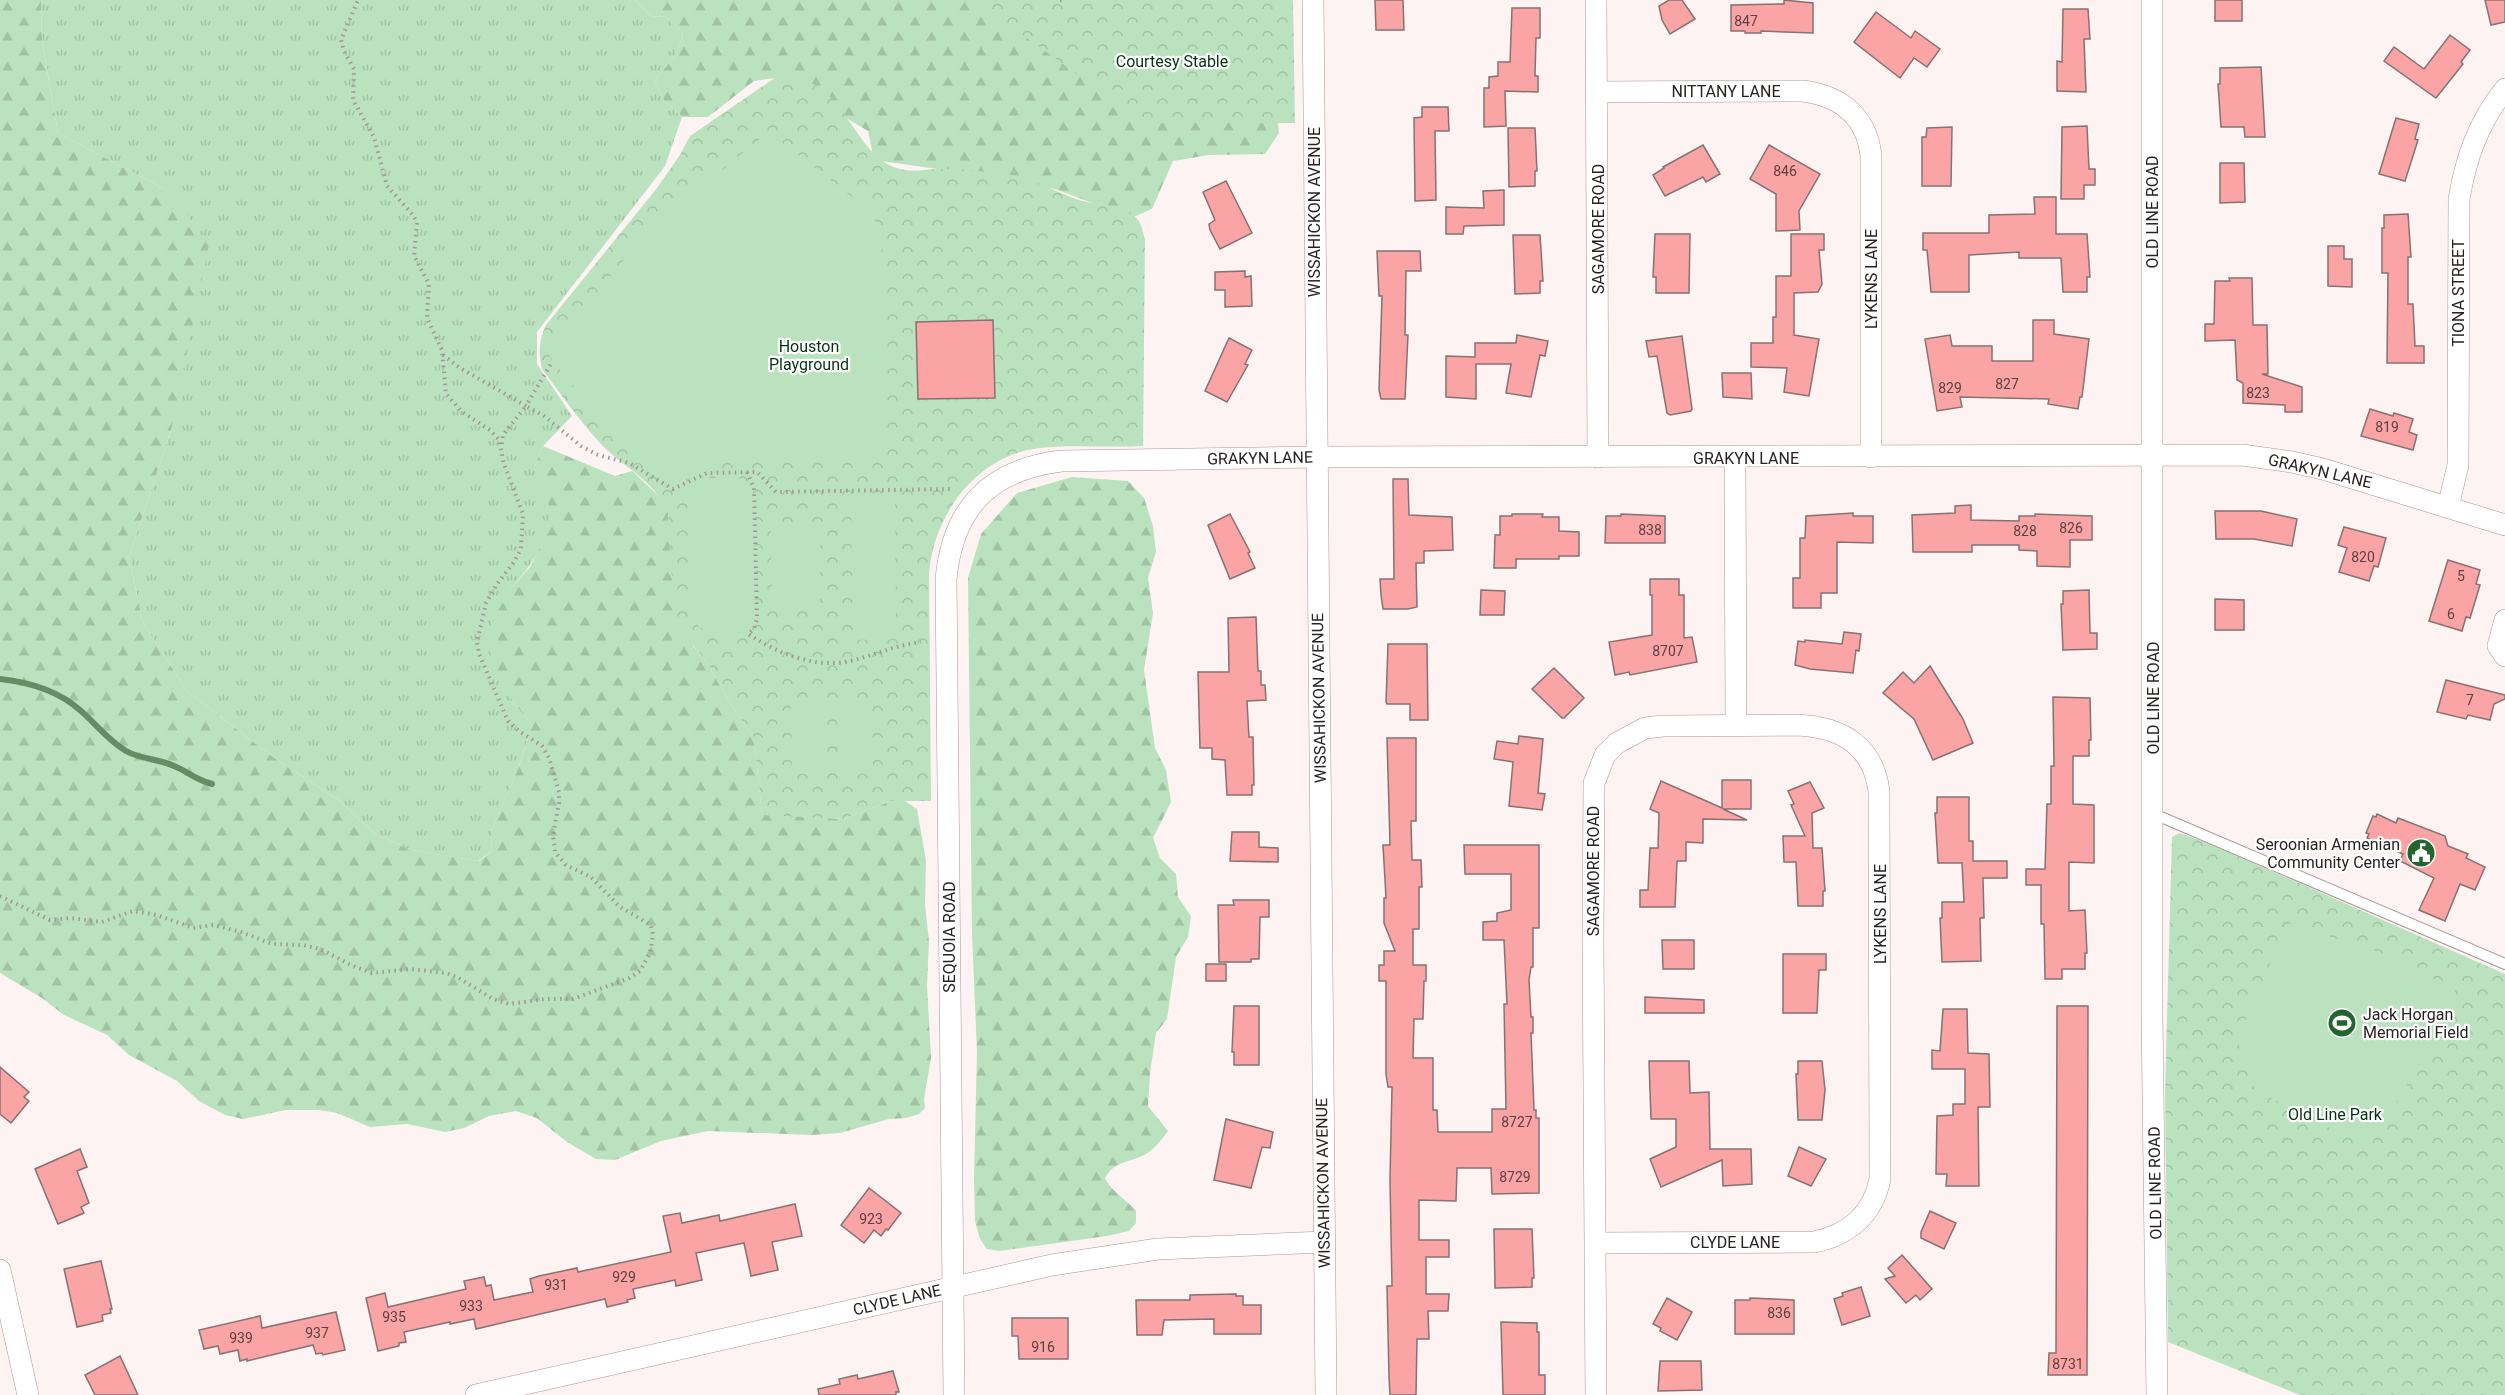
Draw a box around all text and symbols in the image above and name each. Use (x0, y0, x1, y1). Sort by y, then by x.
house number: 847 (1734, 13, 1758, 29)
park label: Courtesy Stable (1116, 52, 1228, 71)
street label: NITTANY LANE (1671, 82, 1781, 101)
street label: WISSAHICKON AVENUE (1305, 127, 1324, 297)
street label: OLD LINE ROAD (2143, 155, 2162, 269)
house number: 846 (1773, 163, 1797, 179)
street label: SAGAMORE ROAD (1589, 164, 1608, 294)
street label: LYKENS LANE (1862, 229, 1881, 329)
street label: TIONA STREET (2449, 239, 2468, 347)
park label: Houston Playground (769, 337, 849, 374)
house number: 827 (1995, 376, 2019, 392)
house number: 829 (1938, 380, 1962, 396)
house number: 823 (2246, 385, 2270, 401)
house number: 819 (2375, 419, 2399, 435)
street label: GRAKYN LANE (1207, 448, 1313, 468)
street label: GRAKYN LANE (1693, 449, 1799, 468)
street label: GRAKYN LANE (2266, 450, 2374, 492)
house number: 826 (2059, 520, 2083, 536)
house number: 838 (1638, 522, 1662, 538)
house number: 828 (2013, 523, 2037, 539)
house number: 820 (2351, 549, 2375, 565)
house number: 5 (2457, 568, 2465, 584)
house number: 6 (2447, 606, 2455, 622)
street label: WISSAHICKON AVENUE (1308, 613, 1330, 783)
street label: OLD LINE ROAD (2144, 641, 2163, 755)
house number: 8707 (1652, 643, 1684, 659)
house number: 7 (2466, 692, 2474, 708)
street label: SAGAMORE ROAD (1584, 806, 1603, 936)
place label: Seroonian Armenian Community Center (2256, 835, 2401, 872)
public building icon: Seroonian Armenian Community Center (2405, 837, 2437, 869)
street label: LYKENS LANE (1871, 864, 1890, 964)
street label: SEQUOIA ROAD (940, 881, 959, 993)
place label: Jack Horgan Memorial Field (2363, 1005, 2469, 1042)
sports icon: Jack Horgan Memorial Field (2326, 1007, 2358, 1039)
street label: WISSAHICKON AVENUE (1312, 1098, 1334, 1268)
park label: Old Line Park (2288, 1105, 2383, 1124)
house number: 8727 (1501, 1114, 1533, 1130)
street label: OLD LINE ROAD (2145, 1126, 2165, 1240)
house number: 8729 (1499, 1169, 1531, 1185)
house number: 923 (859, 1211, 883, 1227)
street label: CLYDE LANE (1690, 1233, 1780, 1252)
house number: 929 (612, 1269, 636, 1285)
house number: 931 (544, 1277, 568, 1293)
street label: CLYDE LANE (851, 1281, 943, 1319)
house number: 933 (459, 1298, 483, 1314)
house number: 836 (1767, 1305, 1791, 1321)
house number: 935 (382, 1309, 406, 1325)
house number: 937 (305, 1325, 329, 1341)
house number: 939 (229, 1330, 253, 1346)
house number: 916 (1031, 1339, 1055, 1355)
house number: 8731 (2052, 1356, 2084, 1372)

